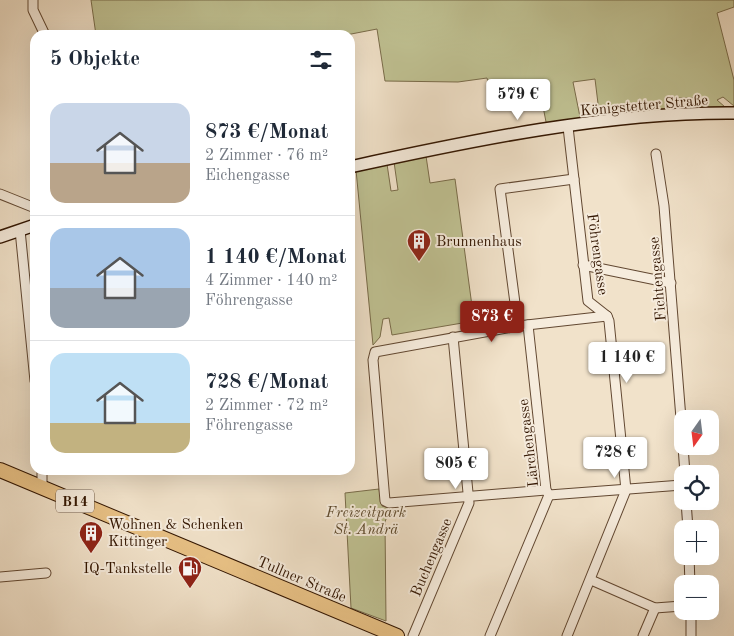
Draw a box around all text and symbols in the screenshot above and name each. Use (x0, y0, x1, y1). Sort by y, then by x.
icon: filters (307, 46, 335, 74)
text: 5 Objekte (50, 49, 140, 70)
pin: 579 € (483, 78, 553, 121)
text: 579 € (497, 87, 539, 103)
street label: Königstetter Straße (580, 93, 709, 120)
text: 873 €/Monat (205, 122, 328, 143)
icon: home (90, 123, 150, 183)
text: 2 Zimmer · 76 m² (205, 148, 328, 164)
text: Eichengasse (205, 168, 290, 184)
street label: Föhrengasse (583, 212, 610, 296)
building icon: Brunnenhaus (406, 228, 432, 262)
place label: Brunnenhaus (436, 235, 522, 250)
street label: Fichtengasse (647, 236, 670, 322)
text: 1 140 €/Monat (205, 247, 346, 268)
icon: home (90, 248, 150, 308)
text: 4 Zimmer · 140 m² (205, 273, 337, 289)
text: Föhrengasse (205, 293, 293, 309)
pin: 873 € (457, 300, 527, 343)
text: 873 € (471, 309, 513, 325)
pin: 1 140 € (581, 342, 673, 384)
text: 1 140 € (599, 350, 655, 366)
text: 728 €/Monat (205, 372, 328, 393)
icon: home (90, 373, 150, 433)
text: 2 Zimmer · 72 m² (205, 398, 328, 414)
street label: Lärchengasse (517, 398, 542, 488)
north arrow (674, 410, 719, 455)
map controls (674, 410, 719, 620)
text: Föhrengasse (205, 418, 293, 434)
pin: 728 € (580, 436, 650, 479)
text: 728 € (594, 445, 636, 461)
pin: 805 € (421, 448, 491, 490)
text: 805 € (435, 456, 477, 472)
button: locate (674, 465, 719, 510)
road number: B14 (56, 490, 94, 512)
park label: Freizeitpark St. Andrä (325, 506, 406, 538)
street label: Buchengasse (409, 516, 456, 599)
place label: Wohnen & Schenken Kittinger (108, 518, 243, 550)
building icon: Wohnen & Schenken Kittinger (78, 520, 104, 554)
button: + (674, 520, 719, 565)
fuel station icon: IQ-Tankstelle (177, 555, 203, 589)
street label: Tullner Straße (255, 555, 348, 606)
place label: IQ-Tankstelle (83, 562, 172, 577)
button: − (674, 575, 719, 620)

